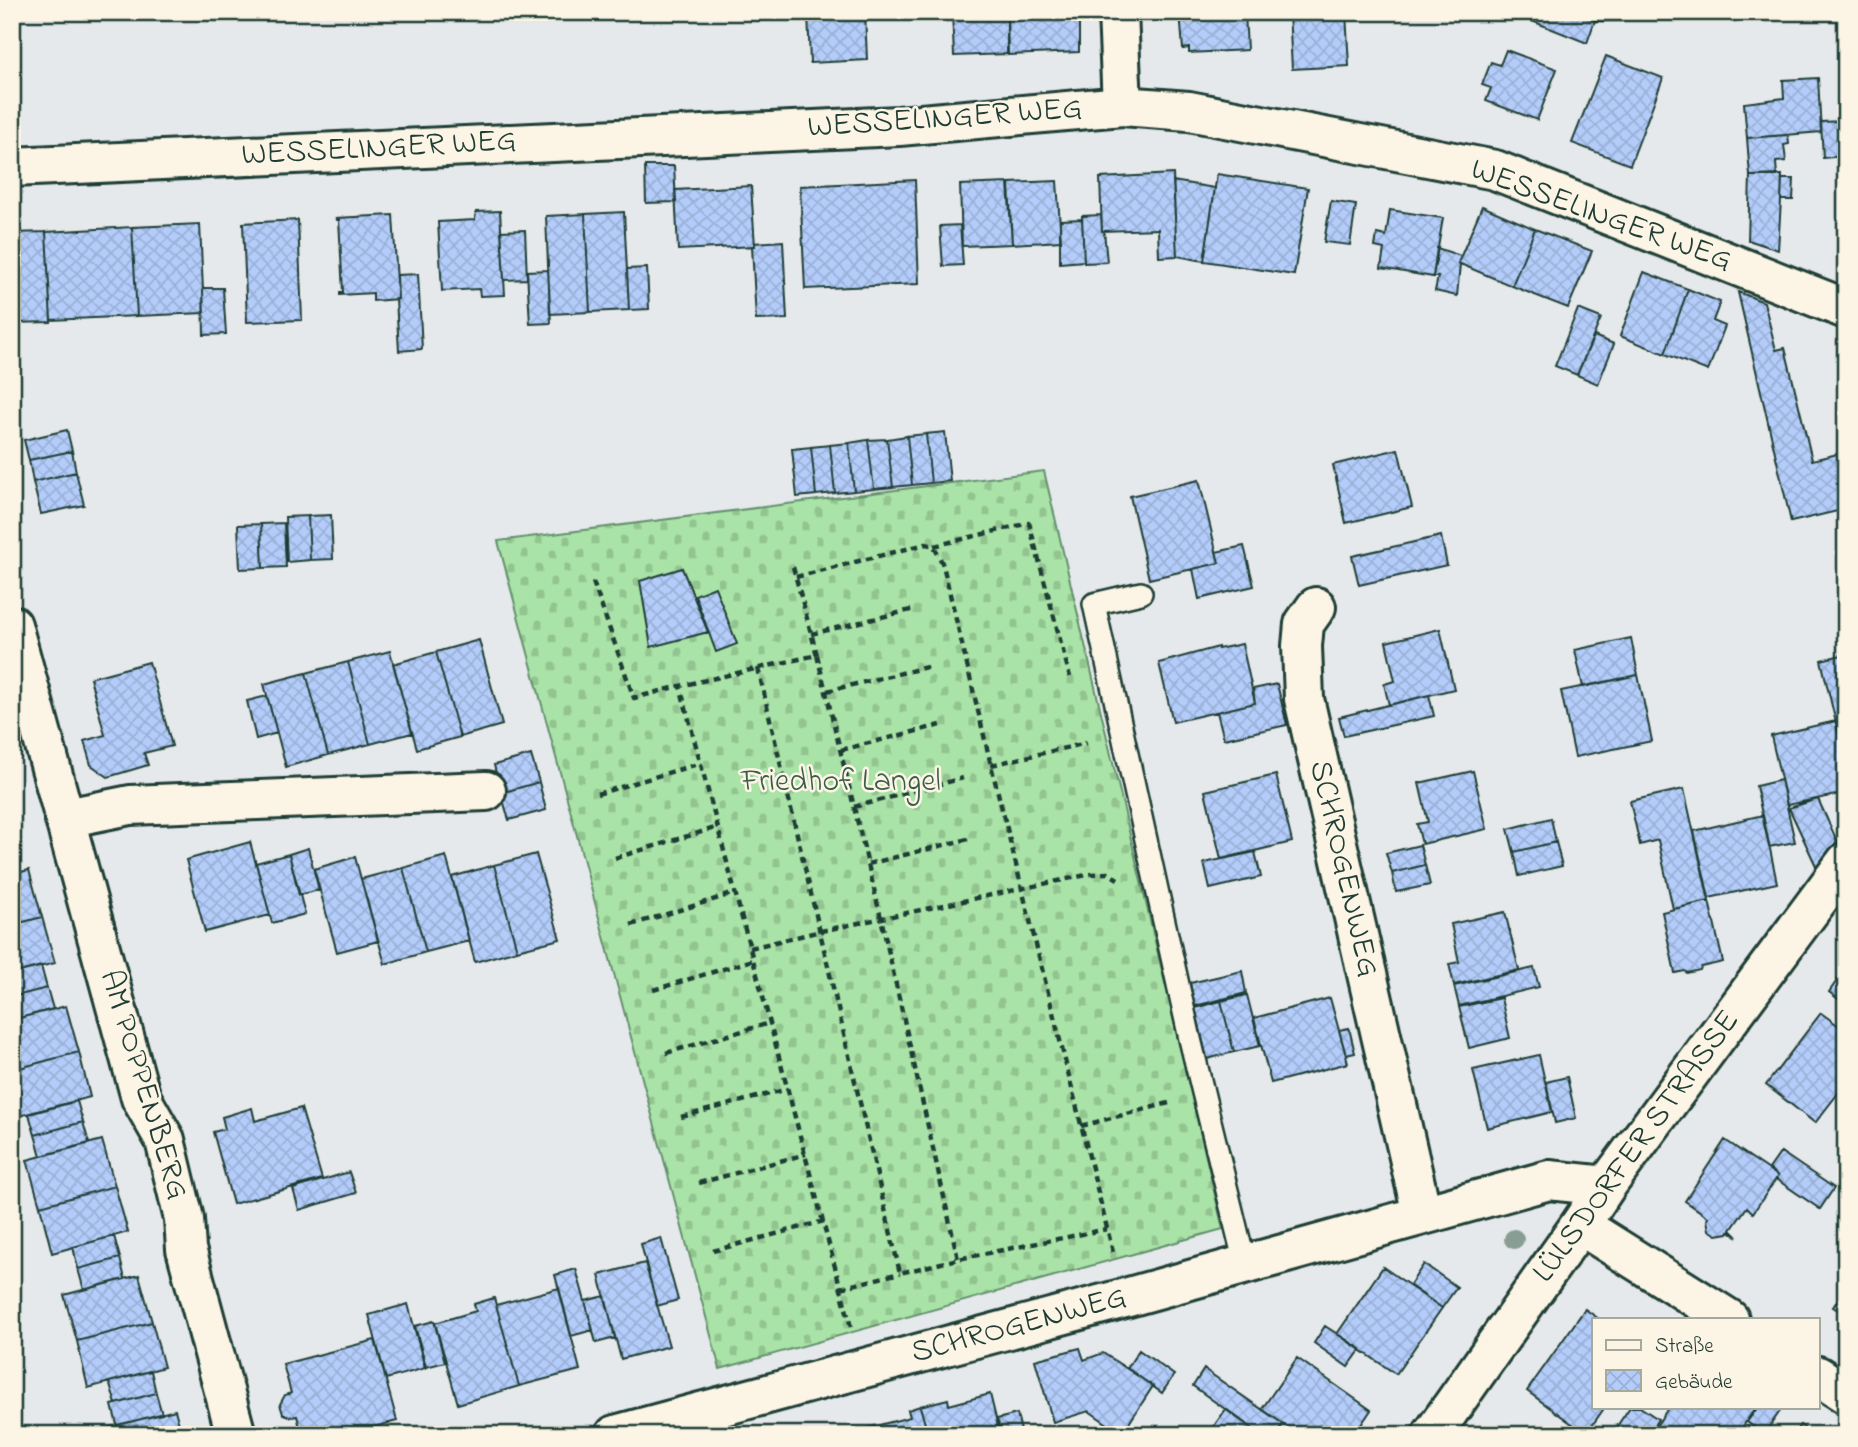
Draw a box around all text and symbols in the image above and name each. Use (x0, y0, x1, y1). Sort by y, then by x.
street label: WESSELINGER WEG (806, 86, 1084, 152)
street label: WESSELINGER WEG (240, 118, 518, 180)
street label: WESSELINGER WEG (1464, 147, 1738, 285)
street label: SCHROGENWEG (1295, 756, 1391, 982)
park label: Friedhof Langel (740, 759, 941, 806)
street label: AM POPPENBERG (86, 964, 200, 1206)
street label: LÜLSDORFER STRASSE (1522, 1001, 1752, 1293)
street label: SCHROGENWEG (906, 1275, 1132, 1377)
legend (1592, 1318, 1820, 1408)
text: Straße (1655, 1332, 1714, 1362)
text: Gebäude (1655, 1368, 1733, 1398)

